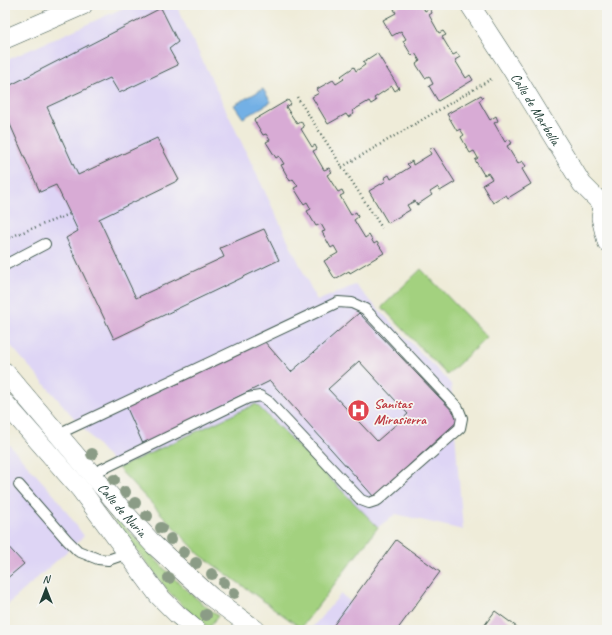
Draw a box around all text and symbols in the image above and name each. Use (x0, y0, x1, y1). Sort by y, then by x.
street label: Calle de Marbella (507, 70, 565, 149)
place label: Sanitas Mirasierra (374, 395, 427, 428)
hospital icon: Sanitas Mirasierra (345, 398, 371, 424)
street label: Calle de Nuria (94, 479, 151, 541)
north arrow (26, 569, 66, 609)
text: N (43, 572, 52, 586)

